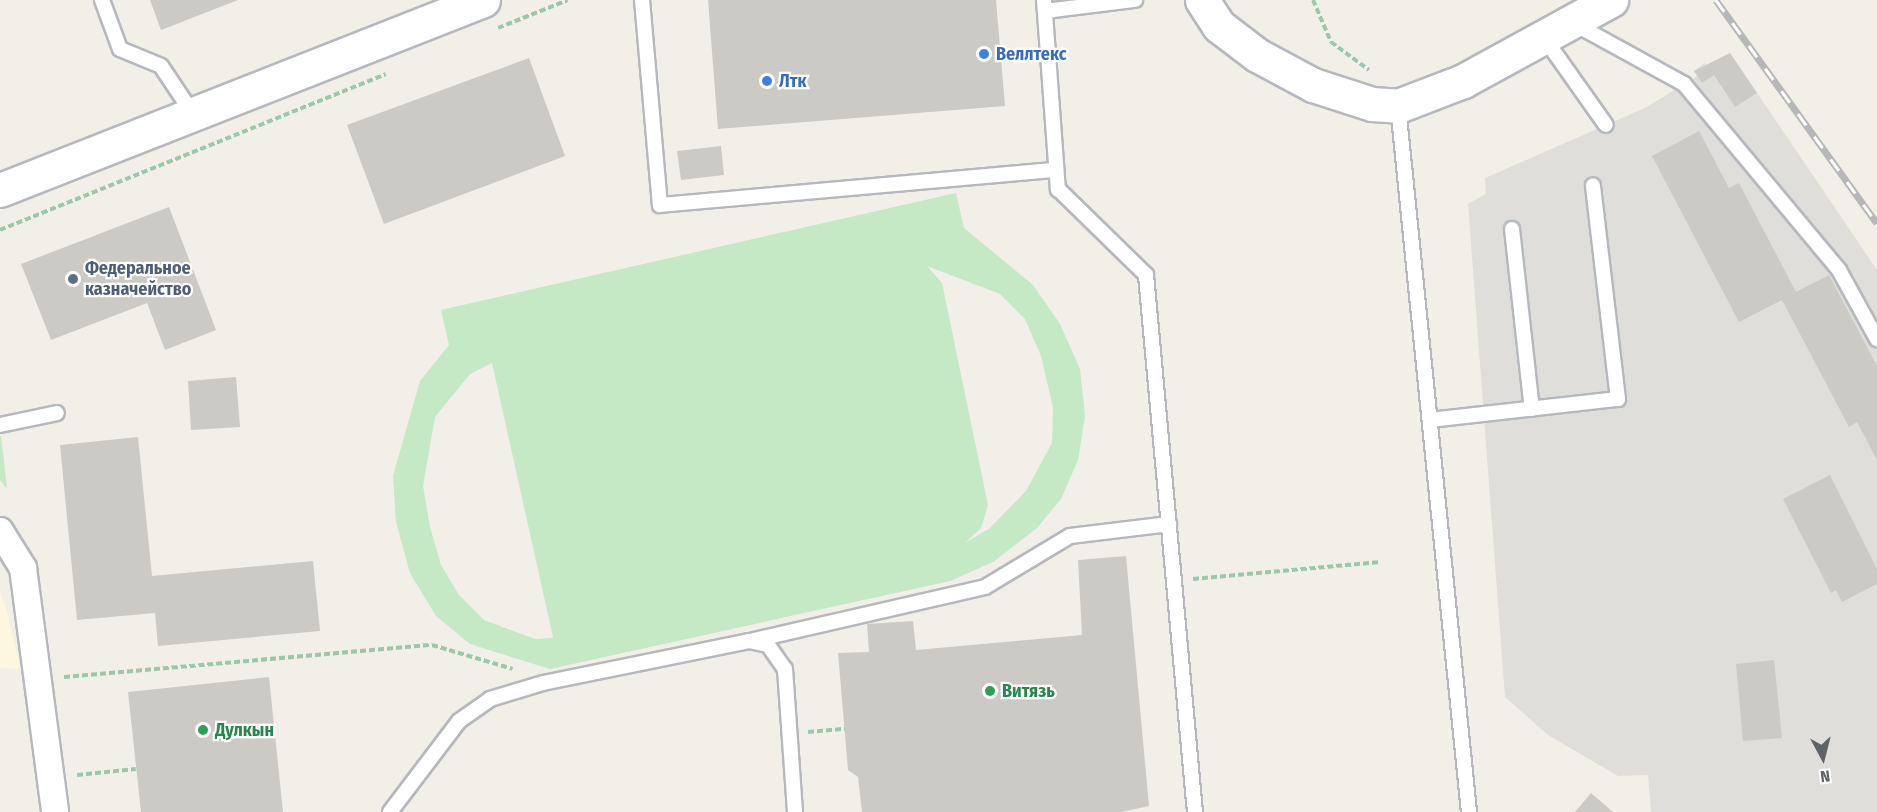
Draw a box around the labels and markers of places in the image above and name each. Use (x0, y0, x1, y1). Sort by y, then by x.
place label: Веллтекс (996, 43, 1067, 65)
marker: Веллтекс (977, 47, 991, 61)
place label: Лтк (779, 70, 806, 92)
marker: Лтк (760, 74, 774, 88)
place label: Федеральное казначейство (85, 258, 191, 300)
marker: Федеральное казначейство (66, 272, 80, 286)
place label: Витязь (1002, 680, 1055, 702)
marker: Витязь (983, 684, 997, 698)
place label: Дулкын (215, 719, 274, 741)
marker: Дулкын (196, 723, 210, 737)

